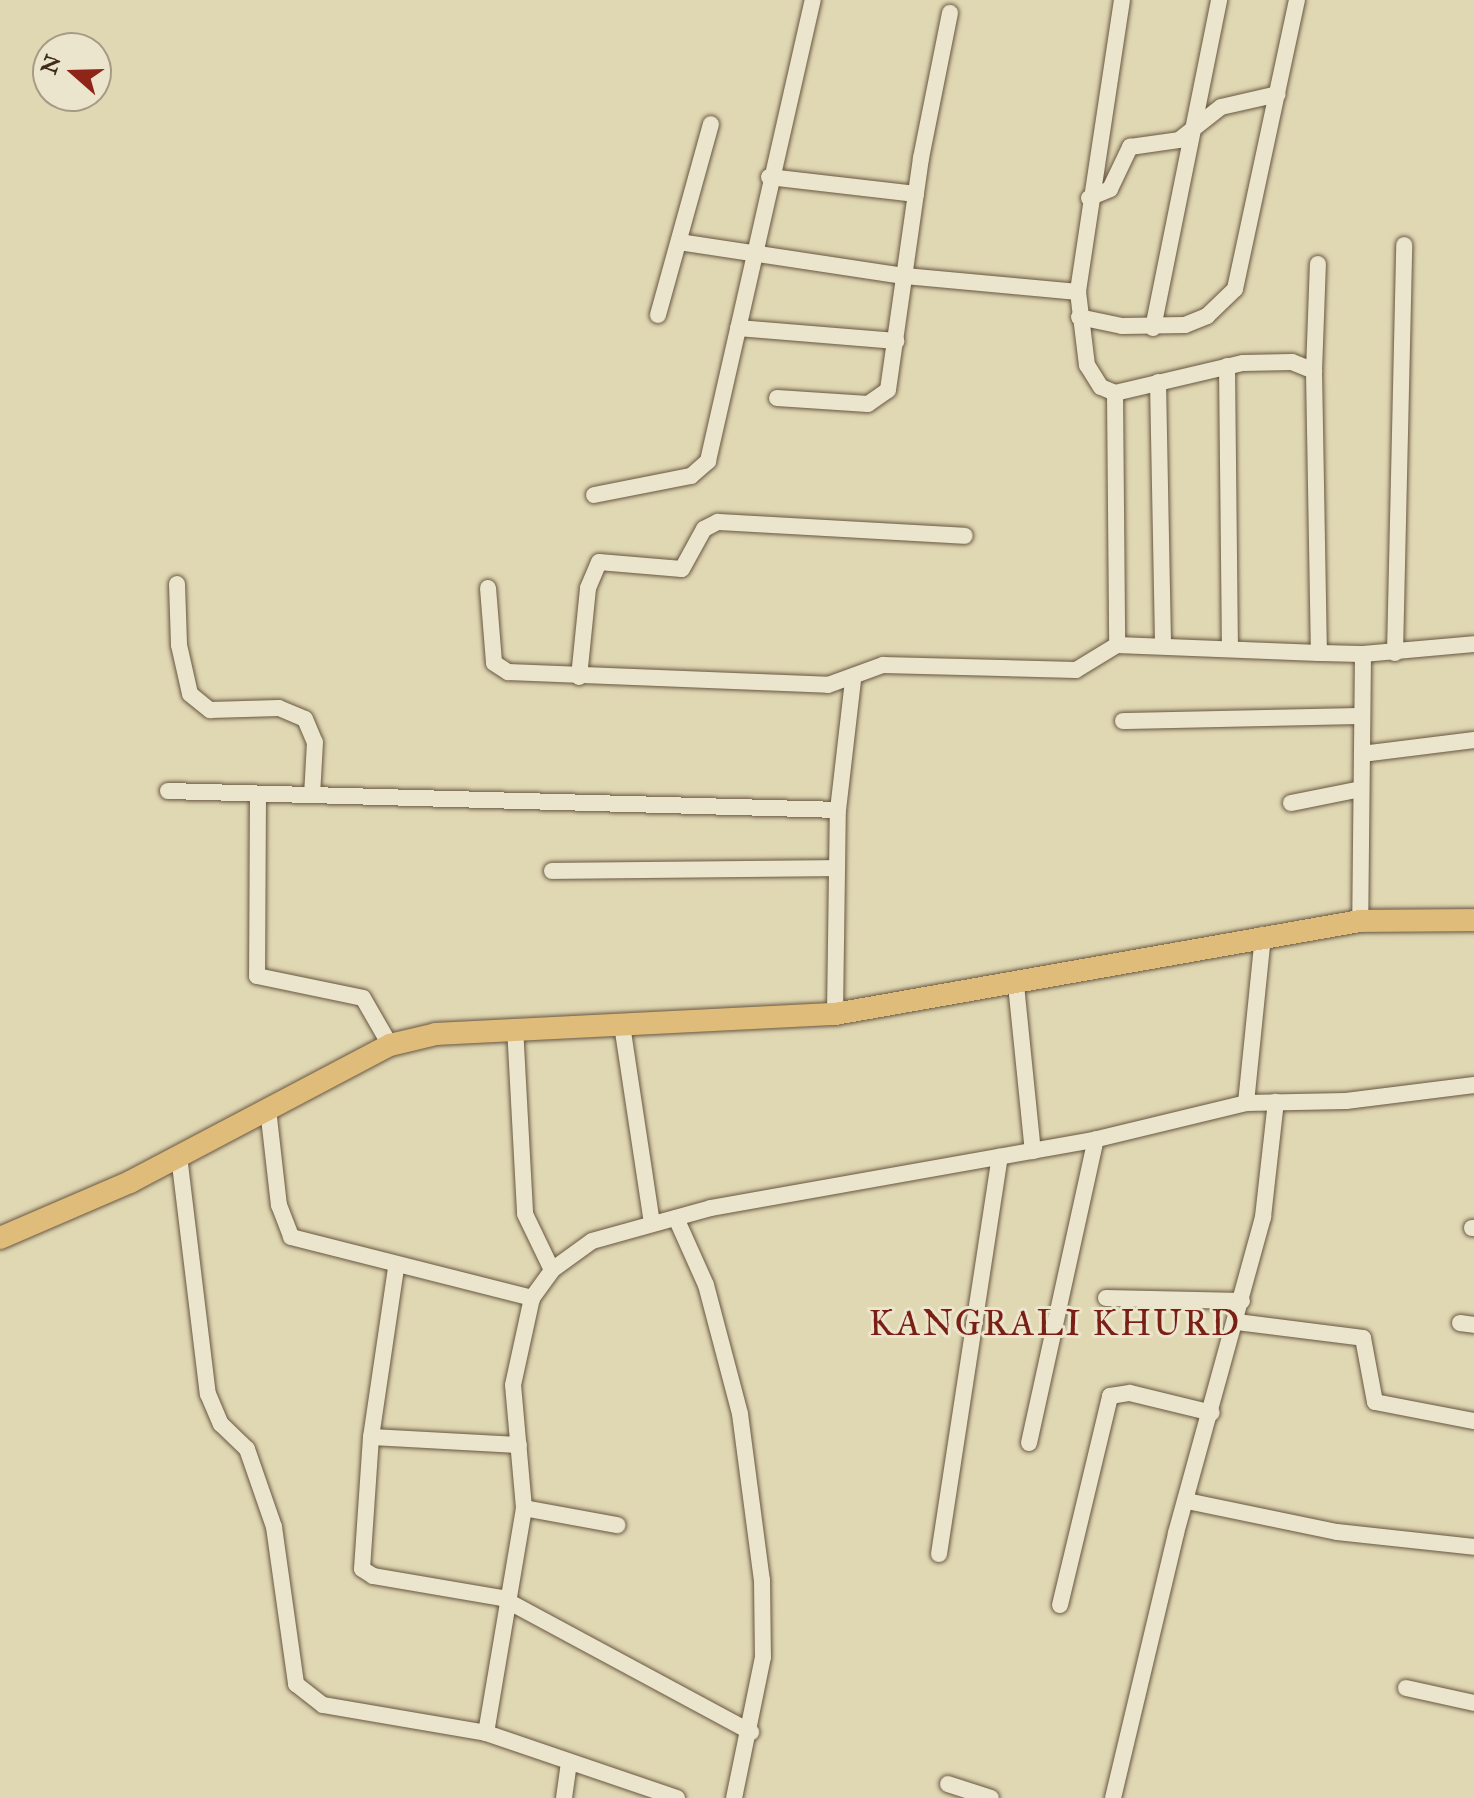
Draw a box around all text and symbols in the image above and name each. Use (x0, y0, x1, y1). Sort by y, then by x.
north arrow (32, 32, 112, 112)
text: N (35, 51, 67, 78)
district label: KANGRALI KHURD (869, 1302, 1241, 1346)

